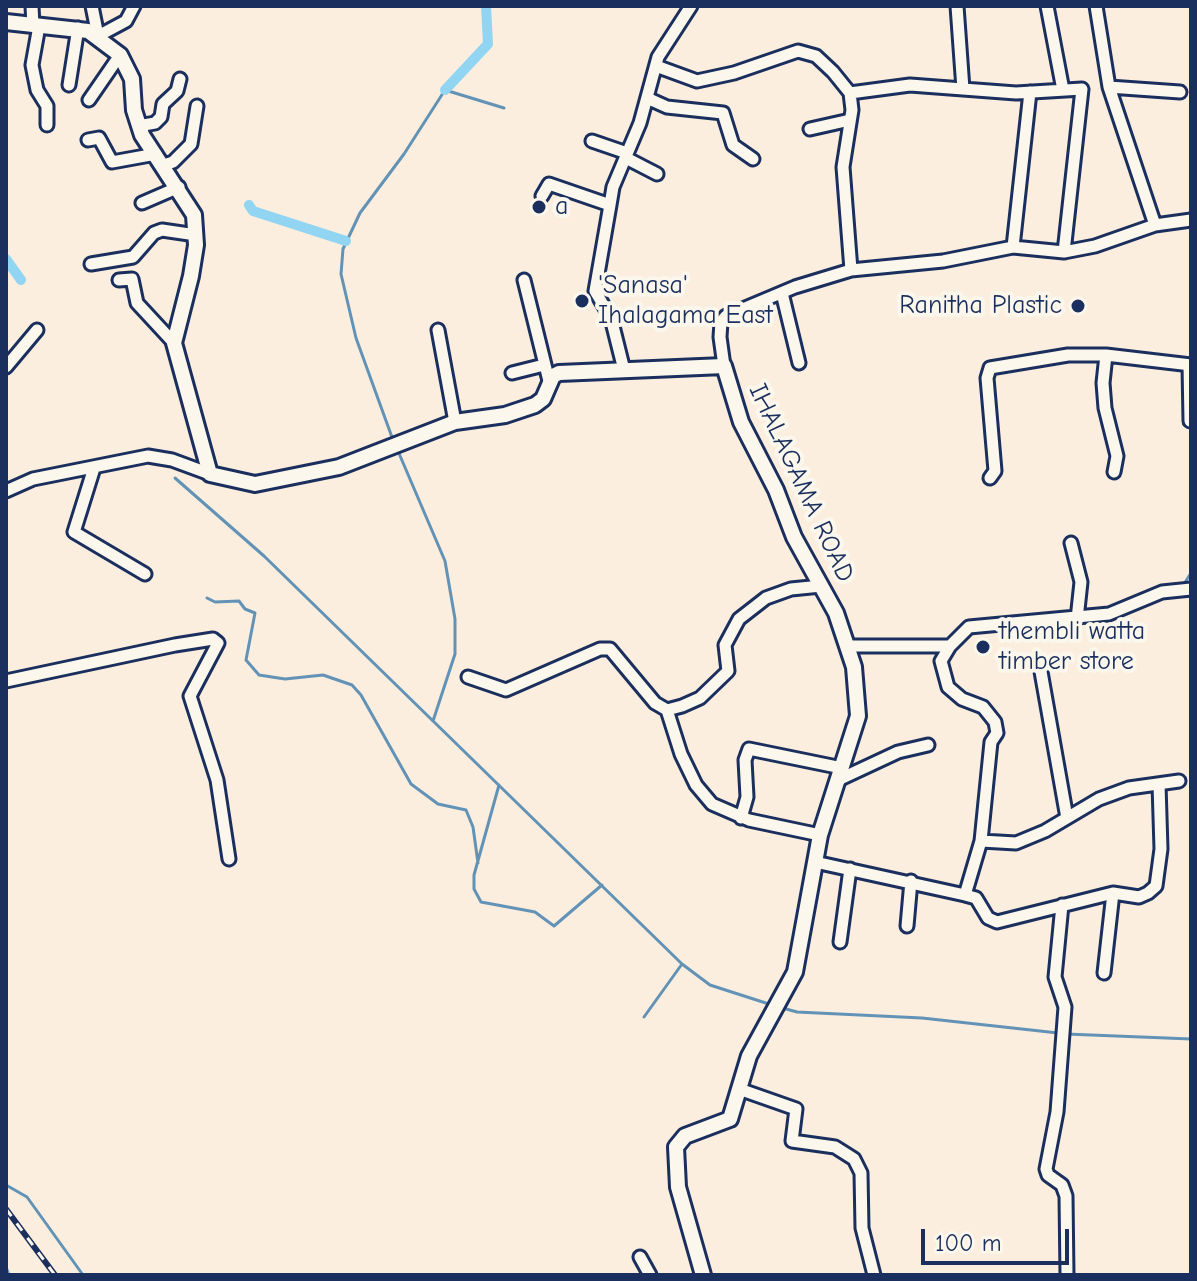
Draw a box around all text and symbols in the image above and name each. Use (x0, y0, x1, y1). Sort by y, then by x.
place label: a (555, 191, 568, 223)
marker: a (530, 198, 548, 216)
place label: 'Sanasa' Ihalagama East (598, 270, 773, 332)
place label: Ranitha Plastic (899, 290, 1062, 322)
marker: 'Sanasa' Ihalagama East (573, 292, 591, 310)
marker: Ranitha Plastic (1069, 297, 1087, 315)
street label: IHALAGAMA ROAD (741, 379, 861, 587)
place label: thembli watta timber store (999, 616, 1145, 678)
marker: thembli watta timber store (974, 638, 992, 656)
scale bar (925, 1213, 1073, 1263)
text: 100 m (935, 1229, 1002, 1257)

